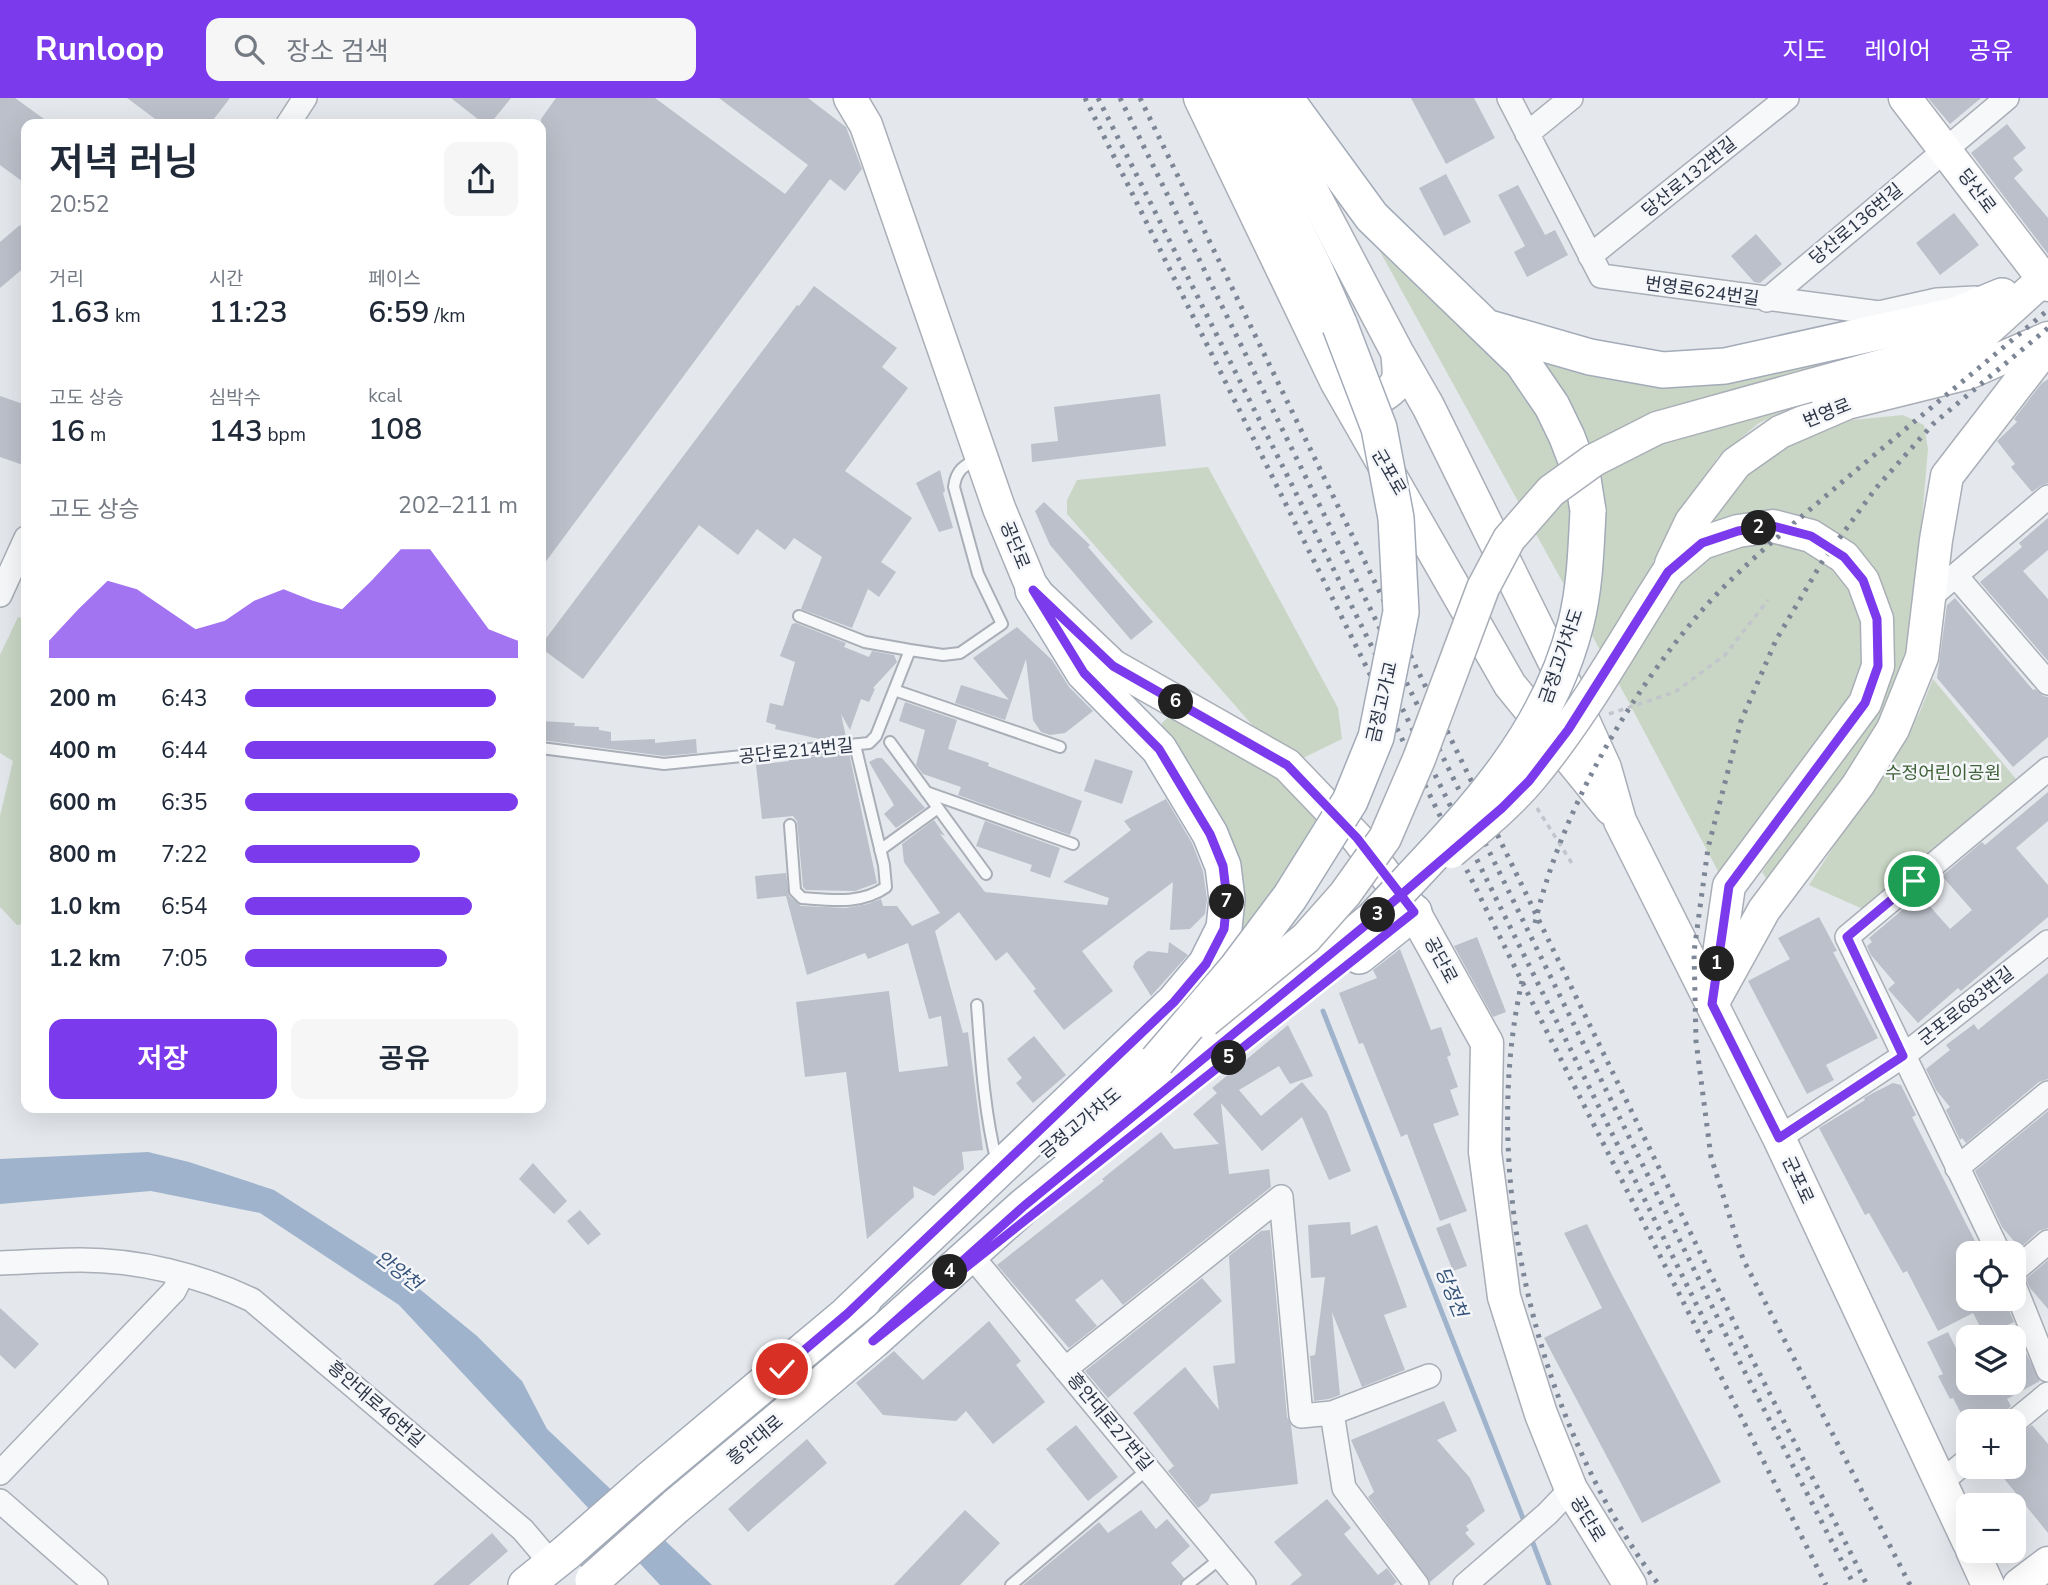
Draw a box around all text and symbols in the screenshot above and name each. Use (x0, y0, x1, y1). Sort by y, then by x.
search box (206, 18, 696, 81)
text: Runloop (35, 27, 164, 72)
icon: search (230, 30, 268, 68)
text: 장소 검색 (286, 34, 389, 69)
text: 지도 (1782, 35, 1827, 67)
text: 레이어 (1865, 35, 1931, 67)
text: 공유 (1969, 35, 2013, 67)
street label: 당산로132번길 (1637, 131, 1741, 223)
text: 저녁 러닝 (49, 137, 199, 188)
button: share (444, 142, 518, 216)
street label: 당산로 (1952, 164, 2002, 218)
street label: 당산로136번길 (1804, 178, 1908, 270)
text: 20:52 (49, 189, 109, 220)
text: 거리 (49, 266, 84, 292)
text: 시간 (209, 266, 244, 292)
text: 페이스 (368, 266, 421, 292)
street label: 번영로624번길 (1643, 271, 1761, 311)
text: 1.63 (49, 292, 110, 333)
text: 11:23 (209, 292, 288, 333)
text: 6:59 (368, 292, 429, 333)
text: km (110, 303, 141, 329)
text: /km (429, 303, 465, 329)
text: kcal (368, 383, 402, 409)
text: 고도 상승 (49, 385, 124, 411)
text: 심박수 (209, 385, 261, 411)
street label: 번영로 (1799, 393, 1855, 433)
text: 108 (368, 409, 422, 450)
text: 16 (49, 411, 85, 452)
text: 143 (209, 411, 263, 452)
text: m (85, 422, 106, 448)
text: bpm (263, 422, 306, 448)
street label: 군포로 (1366, 444, 1412, 500)
text: 202–211 m (398, 490, 518, 521)
text: 고도 상승 (49, 494, 140, 525)
pin: 2 (1742, 510, 1776, 546)
text: 2 (1753, 514, 1764, 540)
street label: 공단로 (995, 517, 1035, 573)
street label: 금정고가차도 (1533, 605, 1589, 707)
street label: 금정고가교 (1361, 659, 1403, 745)
text: 200 m (49, 683, 117, 714)
text: 6:43 (161, 683, 208, 714)
pin: 6 (1158, 684, 1194, 720)
text: 6 (1170, 688, 1181, 714)
street label: 공단로214번길 (737, 733, 855, 769)
text: 400 m (49, 735, 117, 766)
text: 6:44 (161, 735, 208, 766)
park label: 수정어린이공원 (1885, 761, 2001, 785)
text: 600 m (49, 787, 117, 818)
text: 6:35 (161, 787, 208, 818)
text: 800 m (49, 839, 117, 870)
text: 7:22 (161, 839, 208, 870)
pin (1884, 851, 1944, 911)
icon: arrive (1895, 862, 1933, 900)
pin: 7 (1210, 884, 1244, 920)
text: 7 (1221, 888, 1232, 914)
text: 1.0 km (49, 891, 121, 922)
text: 6:54 (161, 891, 208, 922)
pin: 3 (1360, 898, 1396, 932)
text: 3 (1372, 901, 1383, 927)
street label: 공단로 (1419, 932, 1463, 988)
text: 1.2 km (49, 943, 121, 974)
text: 7:05 (161, 943, 208, 974)
pin: 1 (1700, 946, 1734, 982)
text: 1 (1711, 950, 1722, 976)
street label: 군포로683번길 (1913, 961, 2019, 1051)
button: 저장 (49, 1019, 277, 1099)
button: 공유 (291, 1019, 518, 1099)
pin: 5 (1212, 1040, 1246, 1076)
text: 5 (1223, 1044, 1234, 1070)
street label: 금정고가차도 (1034, 1082, 1126, 1164)
street label: 군포로 (1777, 1152, 1819, 1208)
map controls (1956, 1241, 2026, 1563)
button: locate (1956, 1241, 2026, 1311)
water label: 안양천 (369, 1245, 428, 1298)
pin: 4 (932, 1254, 968, 1290)
text: 4 (944, 1258, 955, 1284)
water label: 당정천 (1429, 1263, 1473, 1323)
button: layers (1956, 1325, 2026, 1395)
pin (752, 1339, 812, 1399)
icon: check (763, 1350, 801, 1388)
street label: 흥안대로46번길 (322, 1355, 430, 1453)
street label: 흥안대로27번길 (1062, 1368, 1158, 1476)
button: + (1956, 1409, 2026, 1479)
street label: 흥안대로 (722, 1410, 788, 1470)
street label: 공단로 (1565, 1492, 1611, 1546)
button: − (1956, 1493, 2026, 1563)

